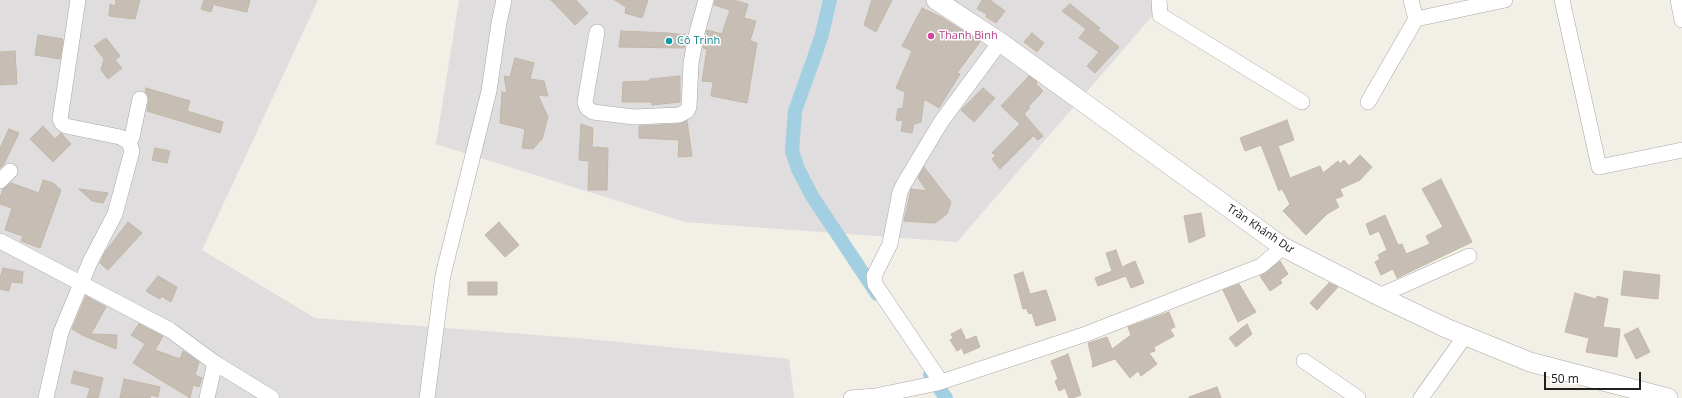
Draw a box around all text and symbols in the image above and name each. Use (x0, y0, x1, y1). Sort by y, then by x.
place label: Thanh Bình (939, 29, 998, 43)
marker: Thanh Bình (926, 31, 936, 41)
place label: Cô Trinh (677, 34, 720, 48)
marker: Cô Trinh (664, 36, 674, 46)
street label: Trần Khánh Dư (1224, 202, 1296, 256)
scale bar (1546, 364, 1643, 390)
text: 50 m (1551, 370, 1579, 387)

